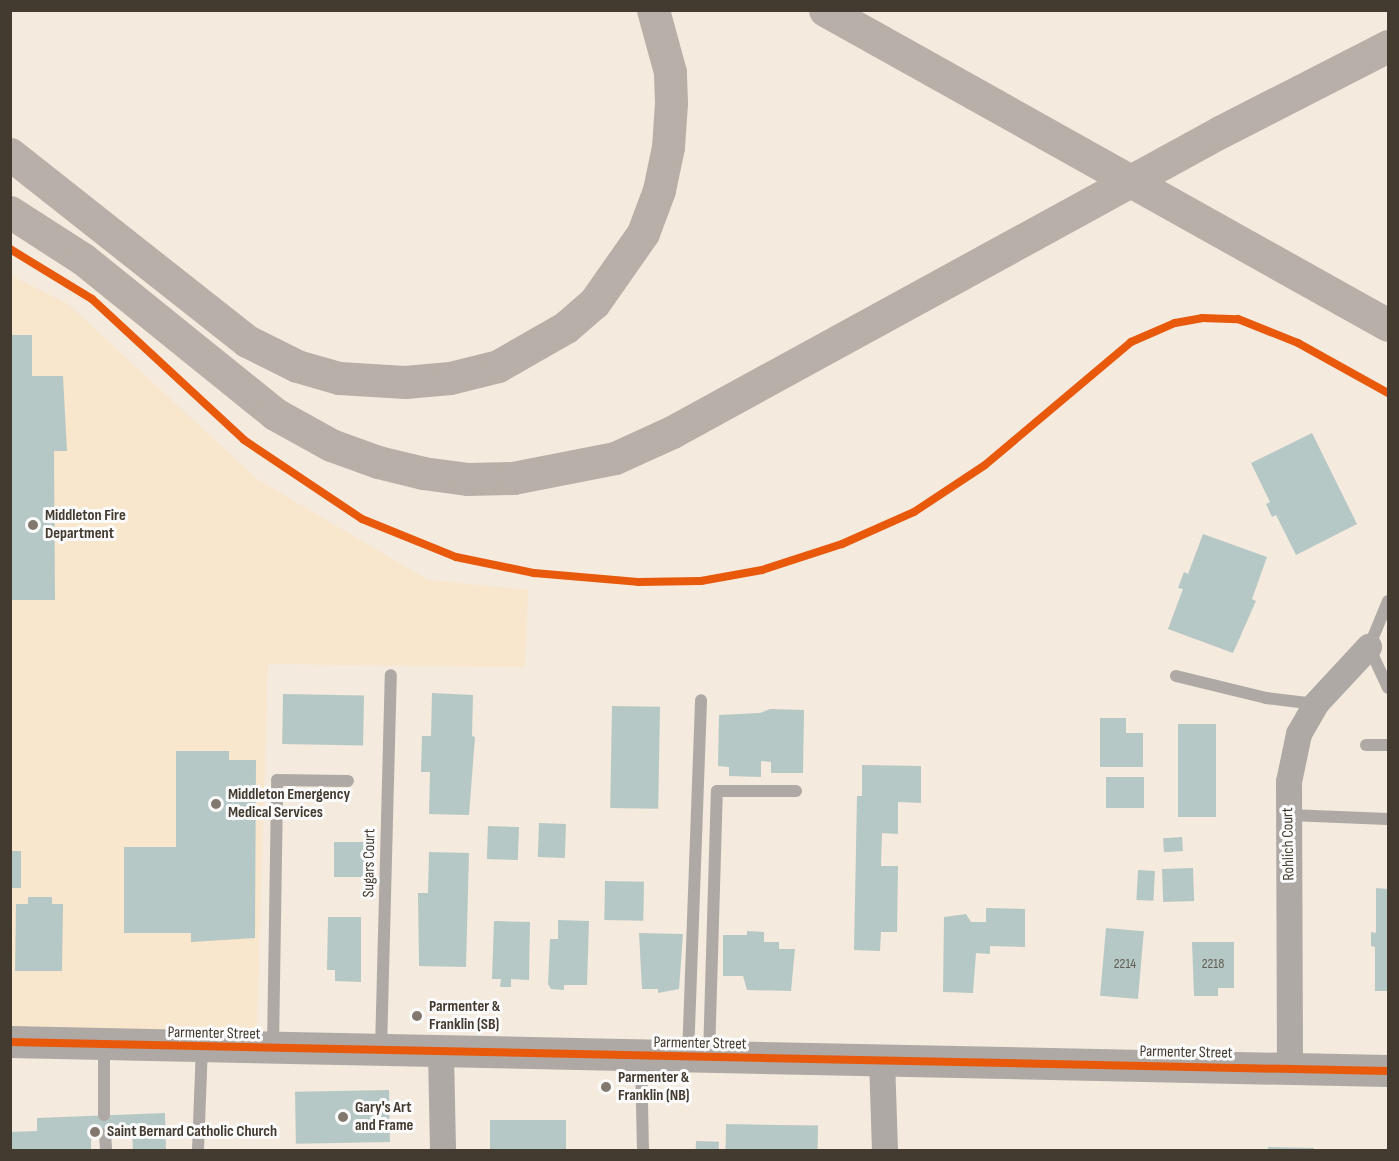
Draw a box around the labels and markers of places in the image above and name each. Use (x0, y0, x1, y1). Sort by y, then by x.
place label: Middleton Fire Department (45, 506, 126, 544)
marker: Middleton Fire Department (26, 518, 40, 532)
place label: Middleton Emergency Medical Services (228, 785, 350, 823)
marker: Middleton Emergency Medical Services (209, 797, 223, 811)
place label: Parmenter & Franklin (SB) (429, 997, 500, 1035)
marker: Parmenter & Franklin (SB) (410, 1009, 424, 1023)
place label: Parmenter & Franklin (NB) (618, 1068, 690, 1106)
marker: Parmenter & Franklin (NB) (599, 1080, 613, 1094)
place label: Gary's Art and Frame (355, 1098, 413, 1136)
marker: Gary's Art and Frame (336, 1110, 350, 1124)
place label: Saint Bernard Catholic Church (107, 1122, 277, 1142)
marker: Saint Bernard Catholic Church (88, 1125, 102, 1139)

